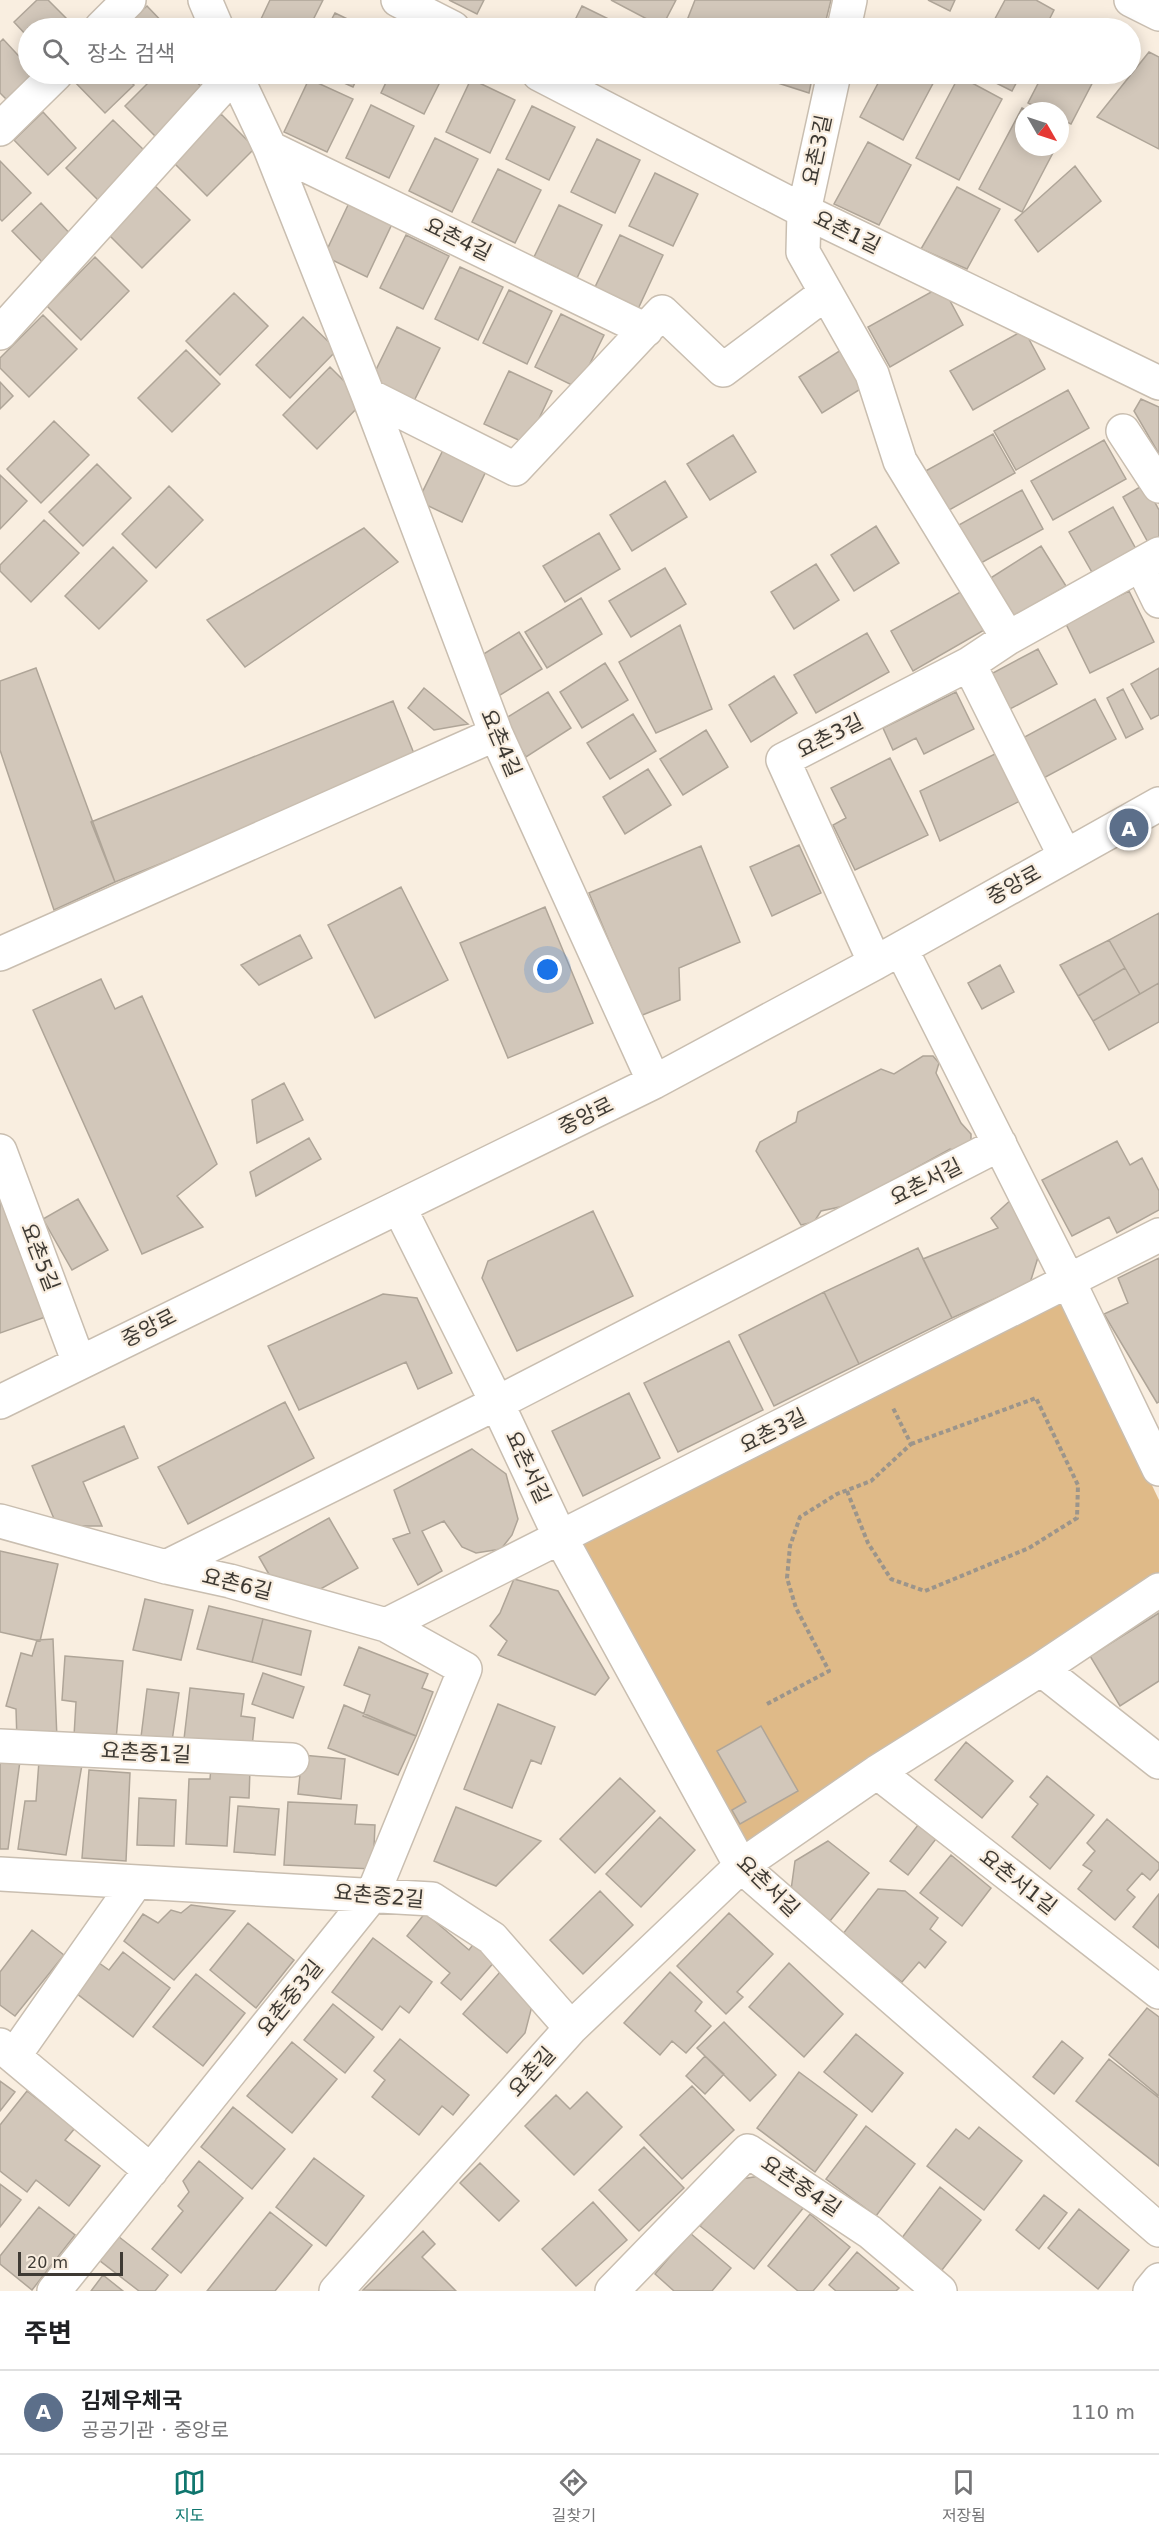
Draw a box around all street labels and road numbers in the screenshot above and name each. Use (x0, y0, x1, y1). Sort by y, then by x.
street label: 요촌3길 (798, 113, 836, 187)
street label: 요촌1길 (810, 206, 884, 258)
street label: 요촌4길 (421, 213, 495, 265)
street label: 요촌4길 (476, 705, 526, 781)
street label: 요촌3길 (793, 709, 867, 763)
street label: 중앙로 (983, 860, 1045, 910)
street label: 중앙로 (555, 1093, 617, 1139)
street label: 요촌서길 (886, 1154, 966, 1210)
street label: 요촌5길 (16, 1219, 64, 1295)
street label: 중앙로 (118, 1304, 180, 1352)
street label: 요촌3길 (736, 1404, 810, 1458)
street label: 요촌서길 (501, 1427, 555, 1507)
street label: 요촌6길 (199, 1564, 275, 1604)
street label: 요촌중1길 (100, 1739, 192, 1767)
street label: 요촌서1길 (975, 1845, 1061, 1919)
street label: 요촌서길 (732, 1851, 804, 1921)
street label: 요촌중2길 (333, 1880, 425, 1912)
street label: 요촌중3길 (252, 1955, 328, 2041)
street label: 요촌길 (504, 2042, 560, 2102)
street label: 요촌중4길 (757, 2151, 845, 2221)

